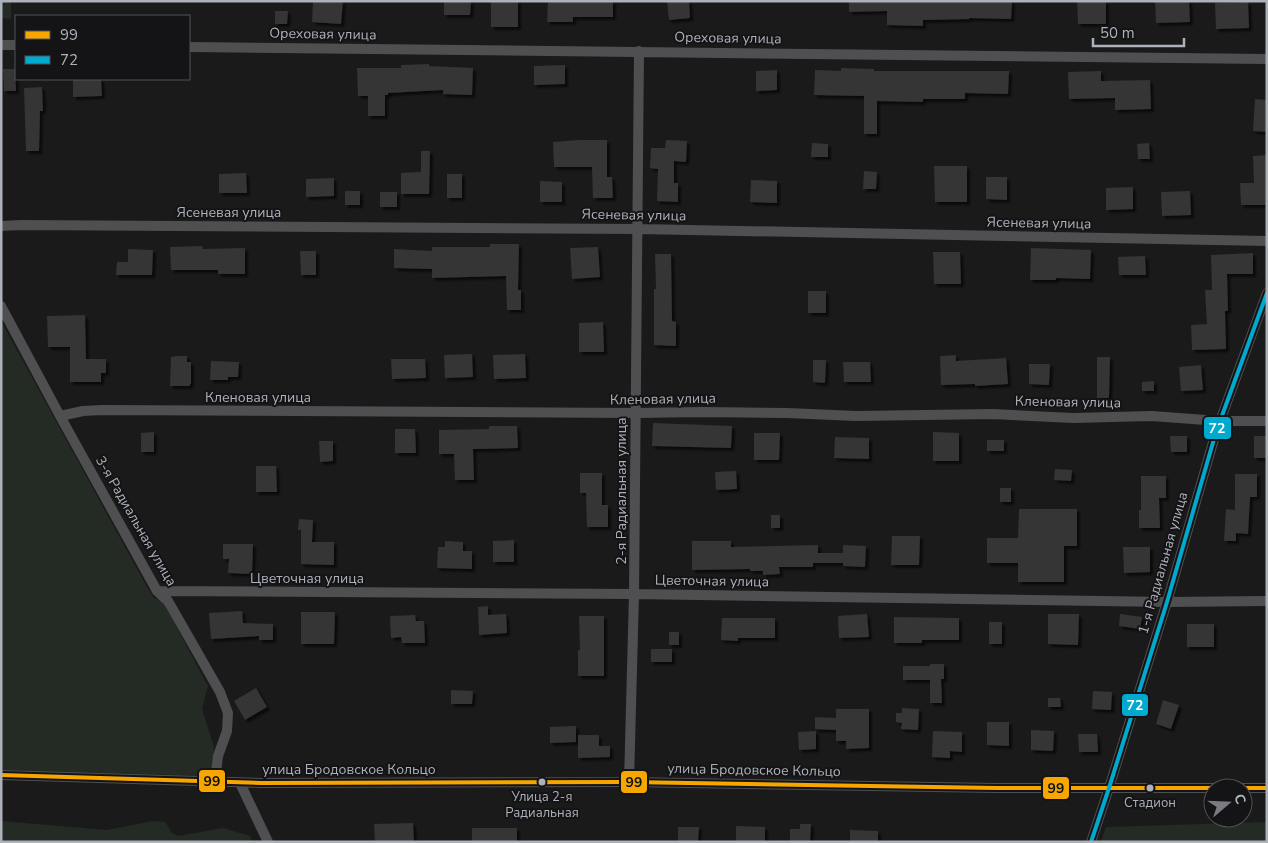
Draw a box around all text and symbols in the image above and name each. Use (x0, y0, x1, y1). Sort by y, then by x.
legend (15, 15, 190, 80)
scale bar (1093, 15, 1184, 47)
text: 50 m (1100, 23, 1135, 43)
street label: Ореховая улица (269, 24, 377, 44)
text: 99 (60, 25, 78, 45)
street label: Ореховая улица (674, 28, 782, 48)
text: 72 (60, 50, 78, 70)
street label: Ясеневая улица (177, 203, 281, 222)
street label: Ясеневая улица (581, 205, 687, 225)
street label: Ясеневая улица (986, 213, 1092, 233)
street label: Кленовая улица (205, 388, 311, 407)
street label: Кленовая улица (610, 389, 716, 409)
street label: Кленовая улица (1015, 392, 1121, 412)
line badge: 72 (1203, 416, 1232, 440)
street label: 2-я Радиальная улица (612, 417, 631, 565)
text: 72 (1209, 419, 1225, 438)
street label: 3-я Радиальная улица (91, 452, 181, 590)
street label: 1-я Радиальная улица (1134, 490, 1192, 636)
street label: Цветочная улица (250, 569, 364, 588)
street label: Цветочная улица (655, 571, 769, 591)
line badge: 72 (1121, 693, 1149, 717)
text: 72 (1127, 696, 1143, 715)
street label: улица Бродовское Кольцо (667, 759, 841, 781)
street label: улица Бродовское Кольцо (262, 760, 436, 779)
line badge: 99 (198, 769, 226, 793)
line badge: 99 (620, 770, 648, 794)
text: 99 (204, 772, 220, 791)
text: 99 (626, 773, 642, 792)
line badge: 99 (1042, 776, 1070, 800)
marker: Улица 2-я Радиальная (537, 777, 547, 787)
north arrow (1203, 778, 1253, 828)
text: 99 (1048, 779, 1064, 798)
marker: Стадион (1145, 783, 1155, 793)
place label: Улица 2-я Радиальная (505, 788, 579, 822)
text: С (1229, 791, 1251, 807)
place label: Стадион (1124, 794, 1176, 812)

